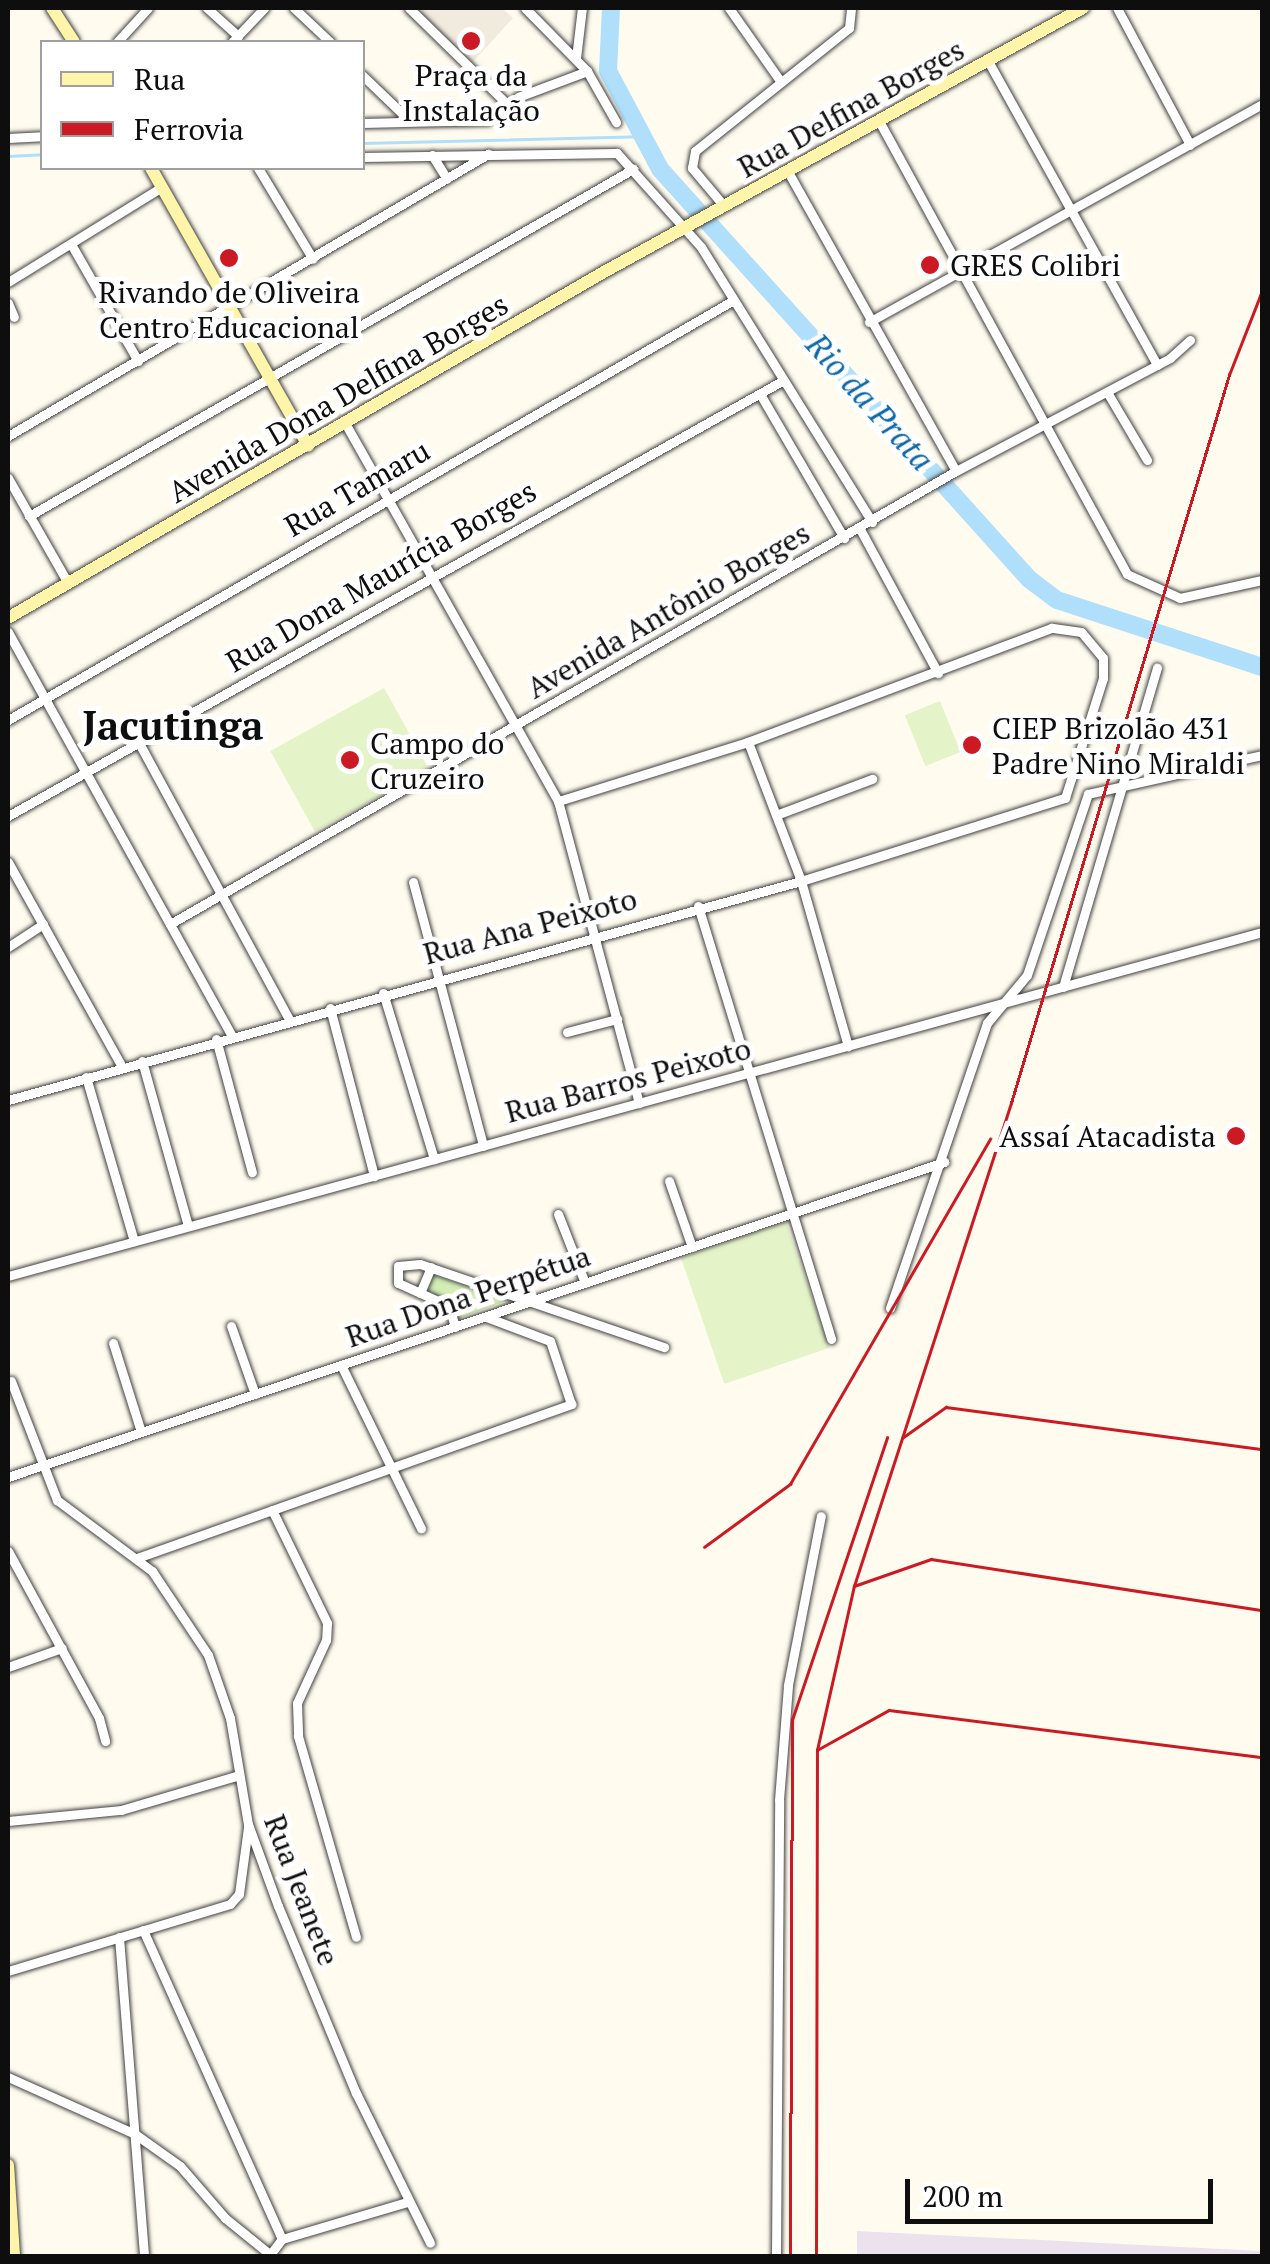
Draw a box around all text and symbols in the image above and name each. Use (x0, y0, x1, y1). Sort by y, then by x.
marker: Praça da Instalação (460, 30, 482, 52)
street label: Rua Delfina Borges (732, 31, 970, 185)
legend (40, 40, 365, 170)
place label: Praça da Instalação (402, 57, 540, 128)
text: Rua (134, 59, 185, 99)
text: Ferrovia (134, 109, 244, 149)
marker: Rivando de Oliveira Centro Educacional (218, 247, 240, 269)
place label: GRES Colibri (950, 247, 1121, 283)
marker: GRES Colibri (919, 254, 941, 276)
place label: Rivando de Oliveira Centro Educacional (98, 274, 360, 344)
street label: Avenida Dona Delfina Borges (162, 286, 514, 510)
water label: Rio da Prata (798, 326, 942, 478)
street label: Rua Tamaru (278, 432, 436, 544)
street label: Rua Dona Maurícia Borges (220, 472, 542, 680)
street label: Avenida Antônio Borges (520, 514, 816, 706)
district label: Jacutinga (83, 701, 263, 749)
place label: CIEP Brizolão 431 Padre Nino Miraldi (992, 710, 1245, 780)
place label: Campo do Cruzeiro (370, 725, 504, 796)
marker: CIEP Brizolão 431 Padre Nino Miraldi (961, 734, 983, 756)
marker: Campo do Cruzeiro (339, 749, 361, 771)
street label: Rua Ana Peixoto (419, 880, 641, 972)
street label: Rua Barros Peixoto (501, 1030, 755, 1130)
place label: Assaí Atacadista (999, 1118, 1216, 1154)
marker: Assaí Atacadista (1225, 1125, 1247, 1147)
street label: Rua Dona Perpétua (341, 1237, 595, 1355)
street label: Rua Jeanete (257, 1810, 347, 1970)
scale bar (910, 2159, 1218, 2221)
text: 200 m (922, 2176, 1003, 2216)

